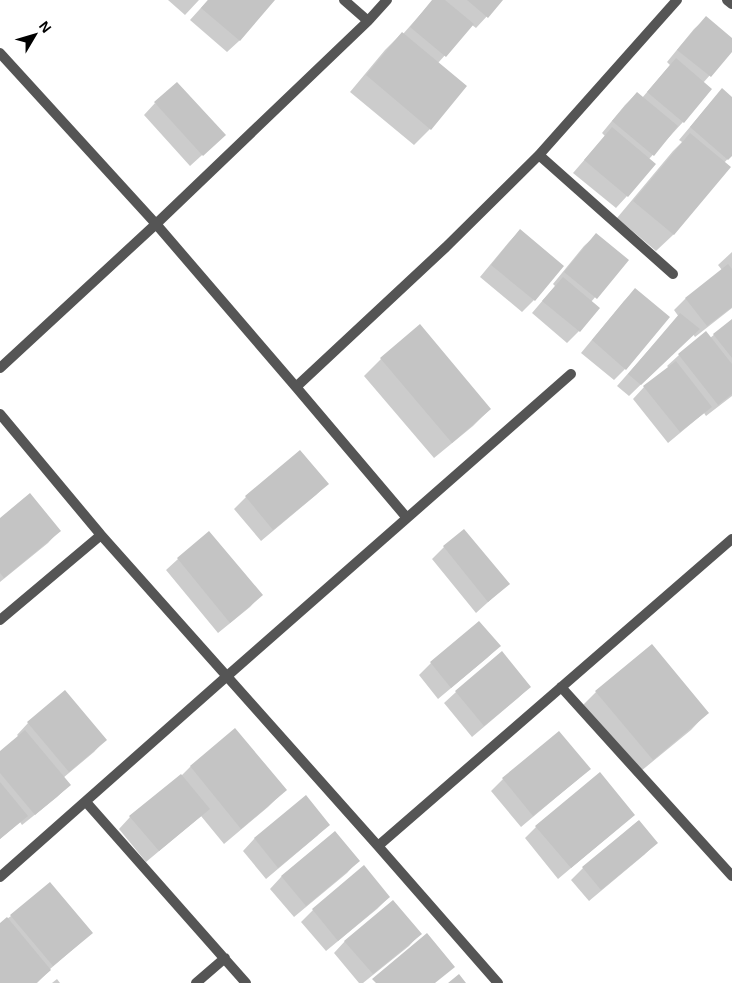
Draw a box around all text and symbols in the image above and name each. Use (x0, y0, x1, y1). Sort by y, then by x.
north arrow (10, 10, 60, 60)
text: N (36, 18, 55, 36)

